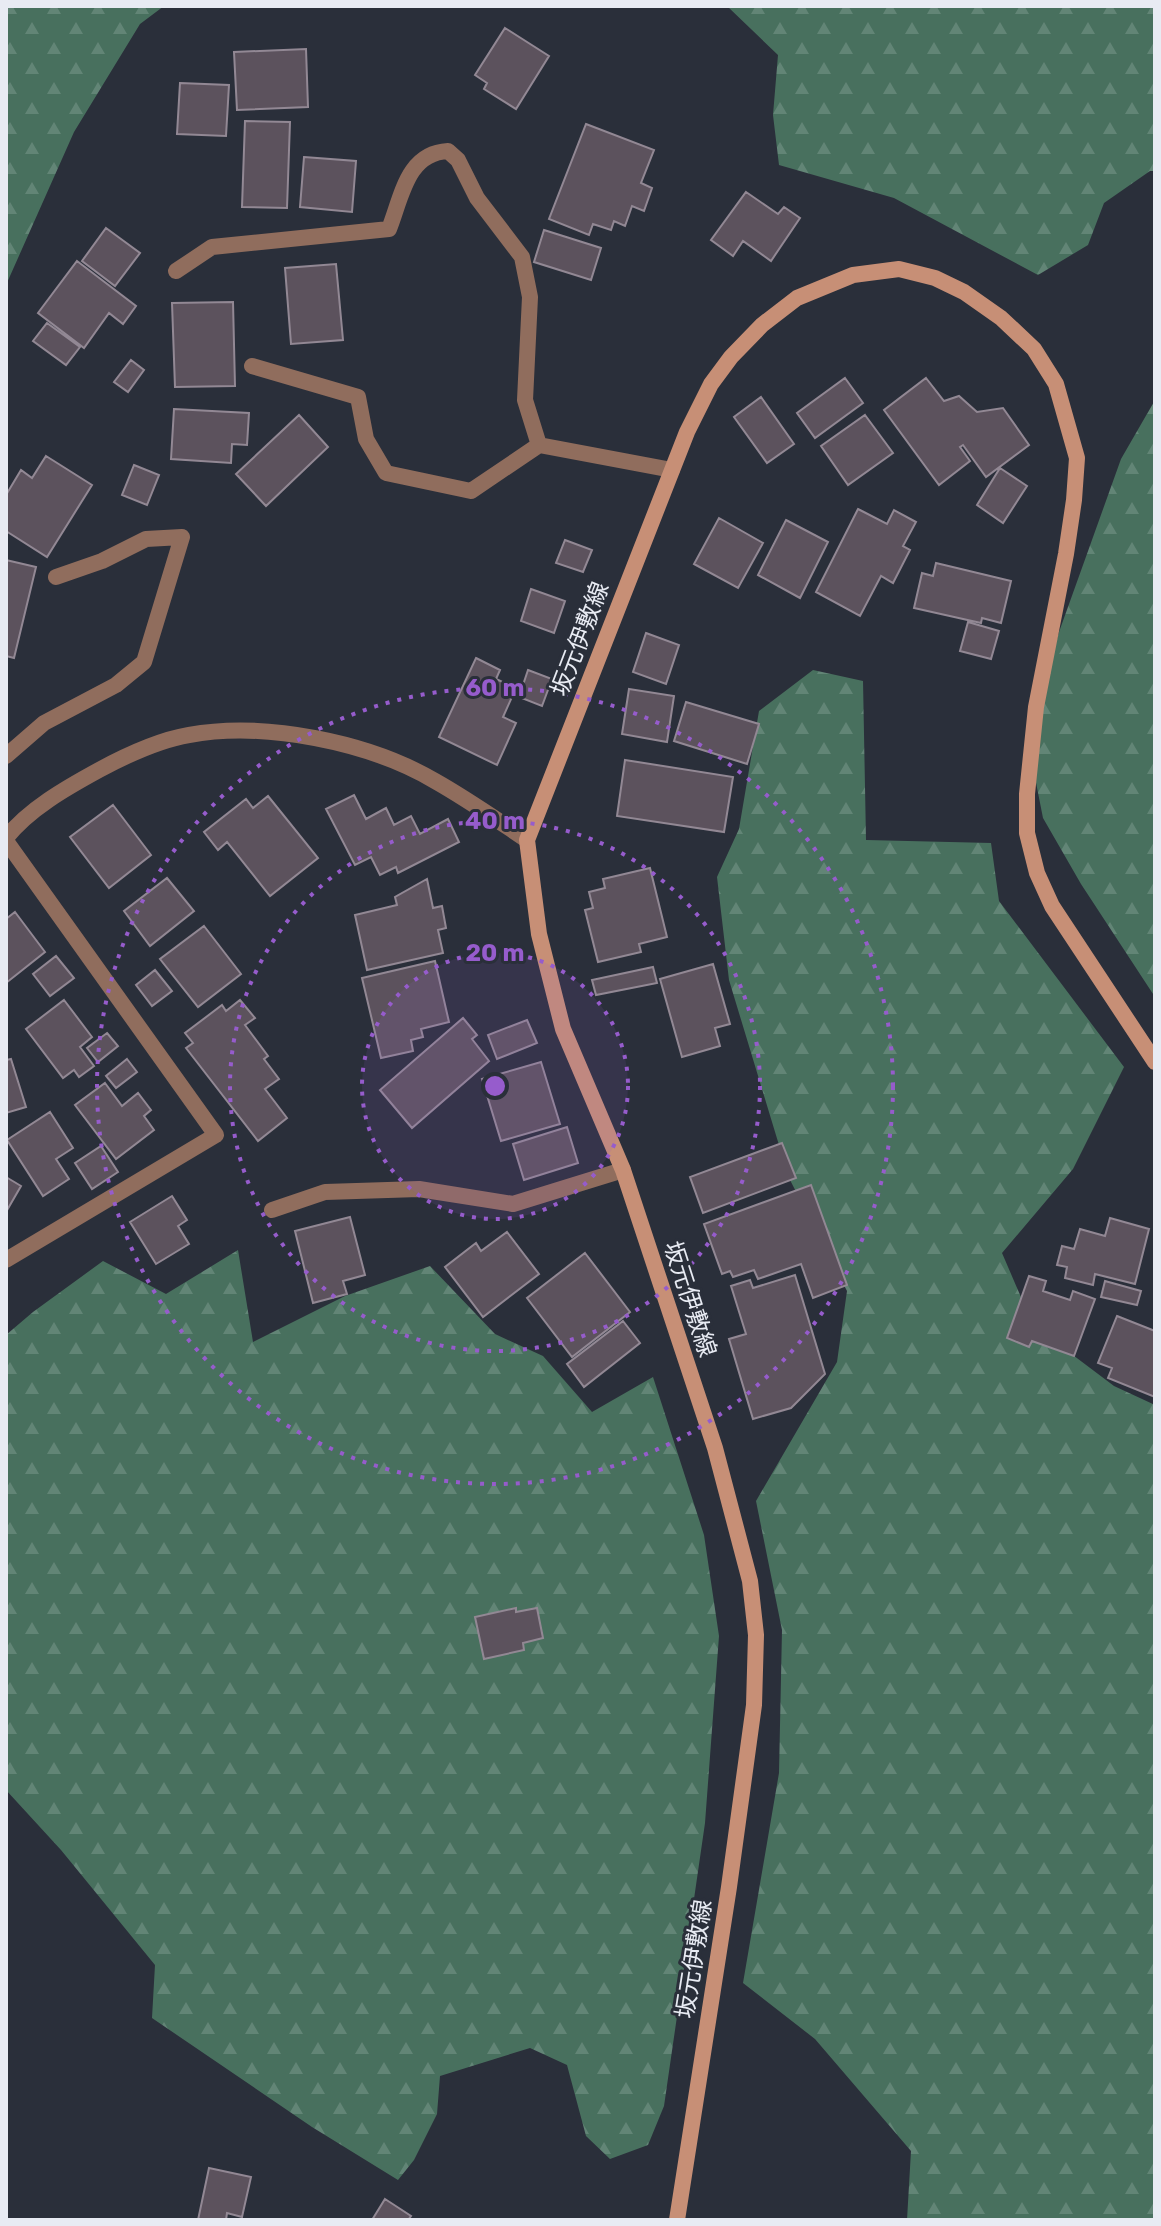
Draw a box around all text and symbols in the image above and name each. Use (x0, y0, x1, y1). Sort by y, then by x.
street label: 坂元伊敷線 (545, 578, 615, 700)
text: 60 m (465, 674, 525, 702)
text: 40 m (465, 807, 525, 835)
text: 20 m (465, 939, 525, 967)
centre of rings (481, 1072, 509, 1100)
street label: 坂元伊敷線 (658, 1238, 722, 1360)
street label: 坂元伊敷線 (671, 1898, 717, 2020)

